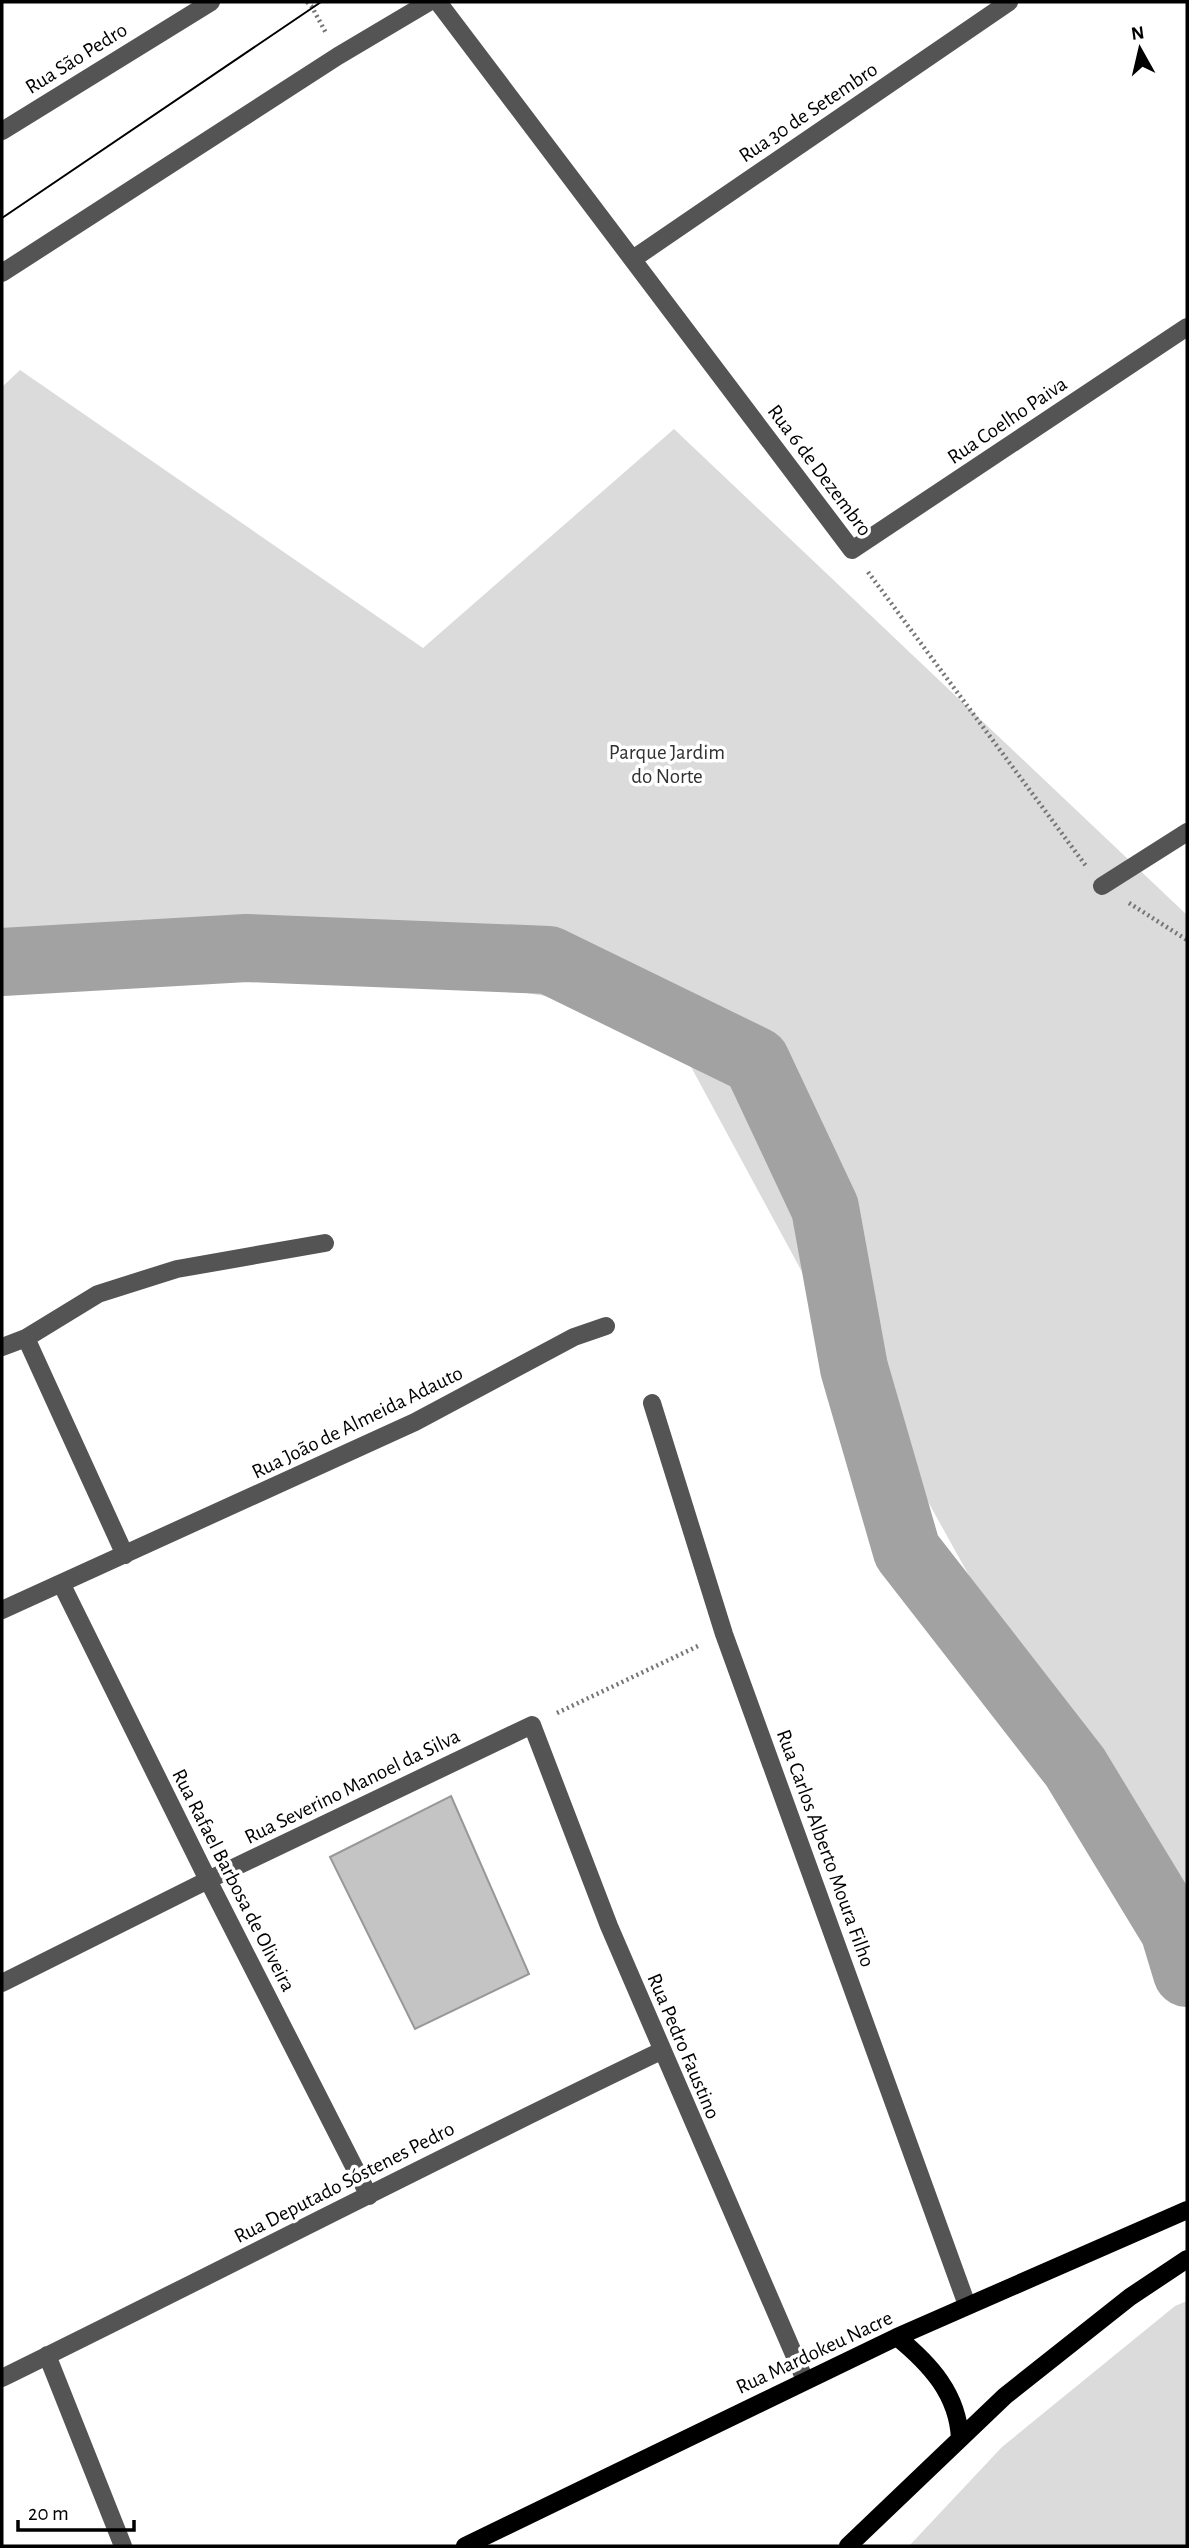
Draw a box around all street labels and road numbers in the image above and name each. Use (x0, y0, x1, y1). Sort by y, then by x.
street label: Rua São Pedro (22, 19, 131, 98)
street label: Rua 30 de Setembro (735, 58, 881, 166)
street label: Rua Coelho Paiva (944, 373, 1071, 468)
street label: Rua 6 de Dezembro (764, 401, 876, 540)
street label: Rua João de Almeida Adauto (248, 1362, 466, 1483)
street label: Rua Severino Manoel da Silva (241, 1725, 464, 1848)
street label: Rua Carlos Alberto Moura Filho (773, 1727, 878, 1970)
street label: Rua Rafael Barbosa de Oliveira (168, 1765, 299, 1995)
street label: Rua Pedro Faustino (643, 1970, 724, 2122)
street label: Rua Deputado Sóstenes Pedro (231, 2118, 458, 2247)
street label: Rua Mardokeu Nacre (733, 2307, 896, 2398)

